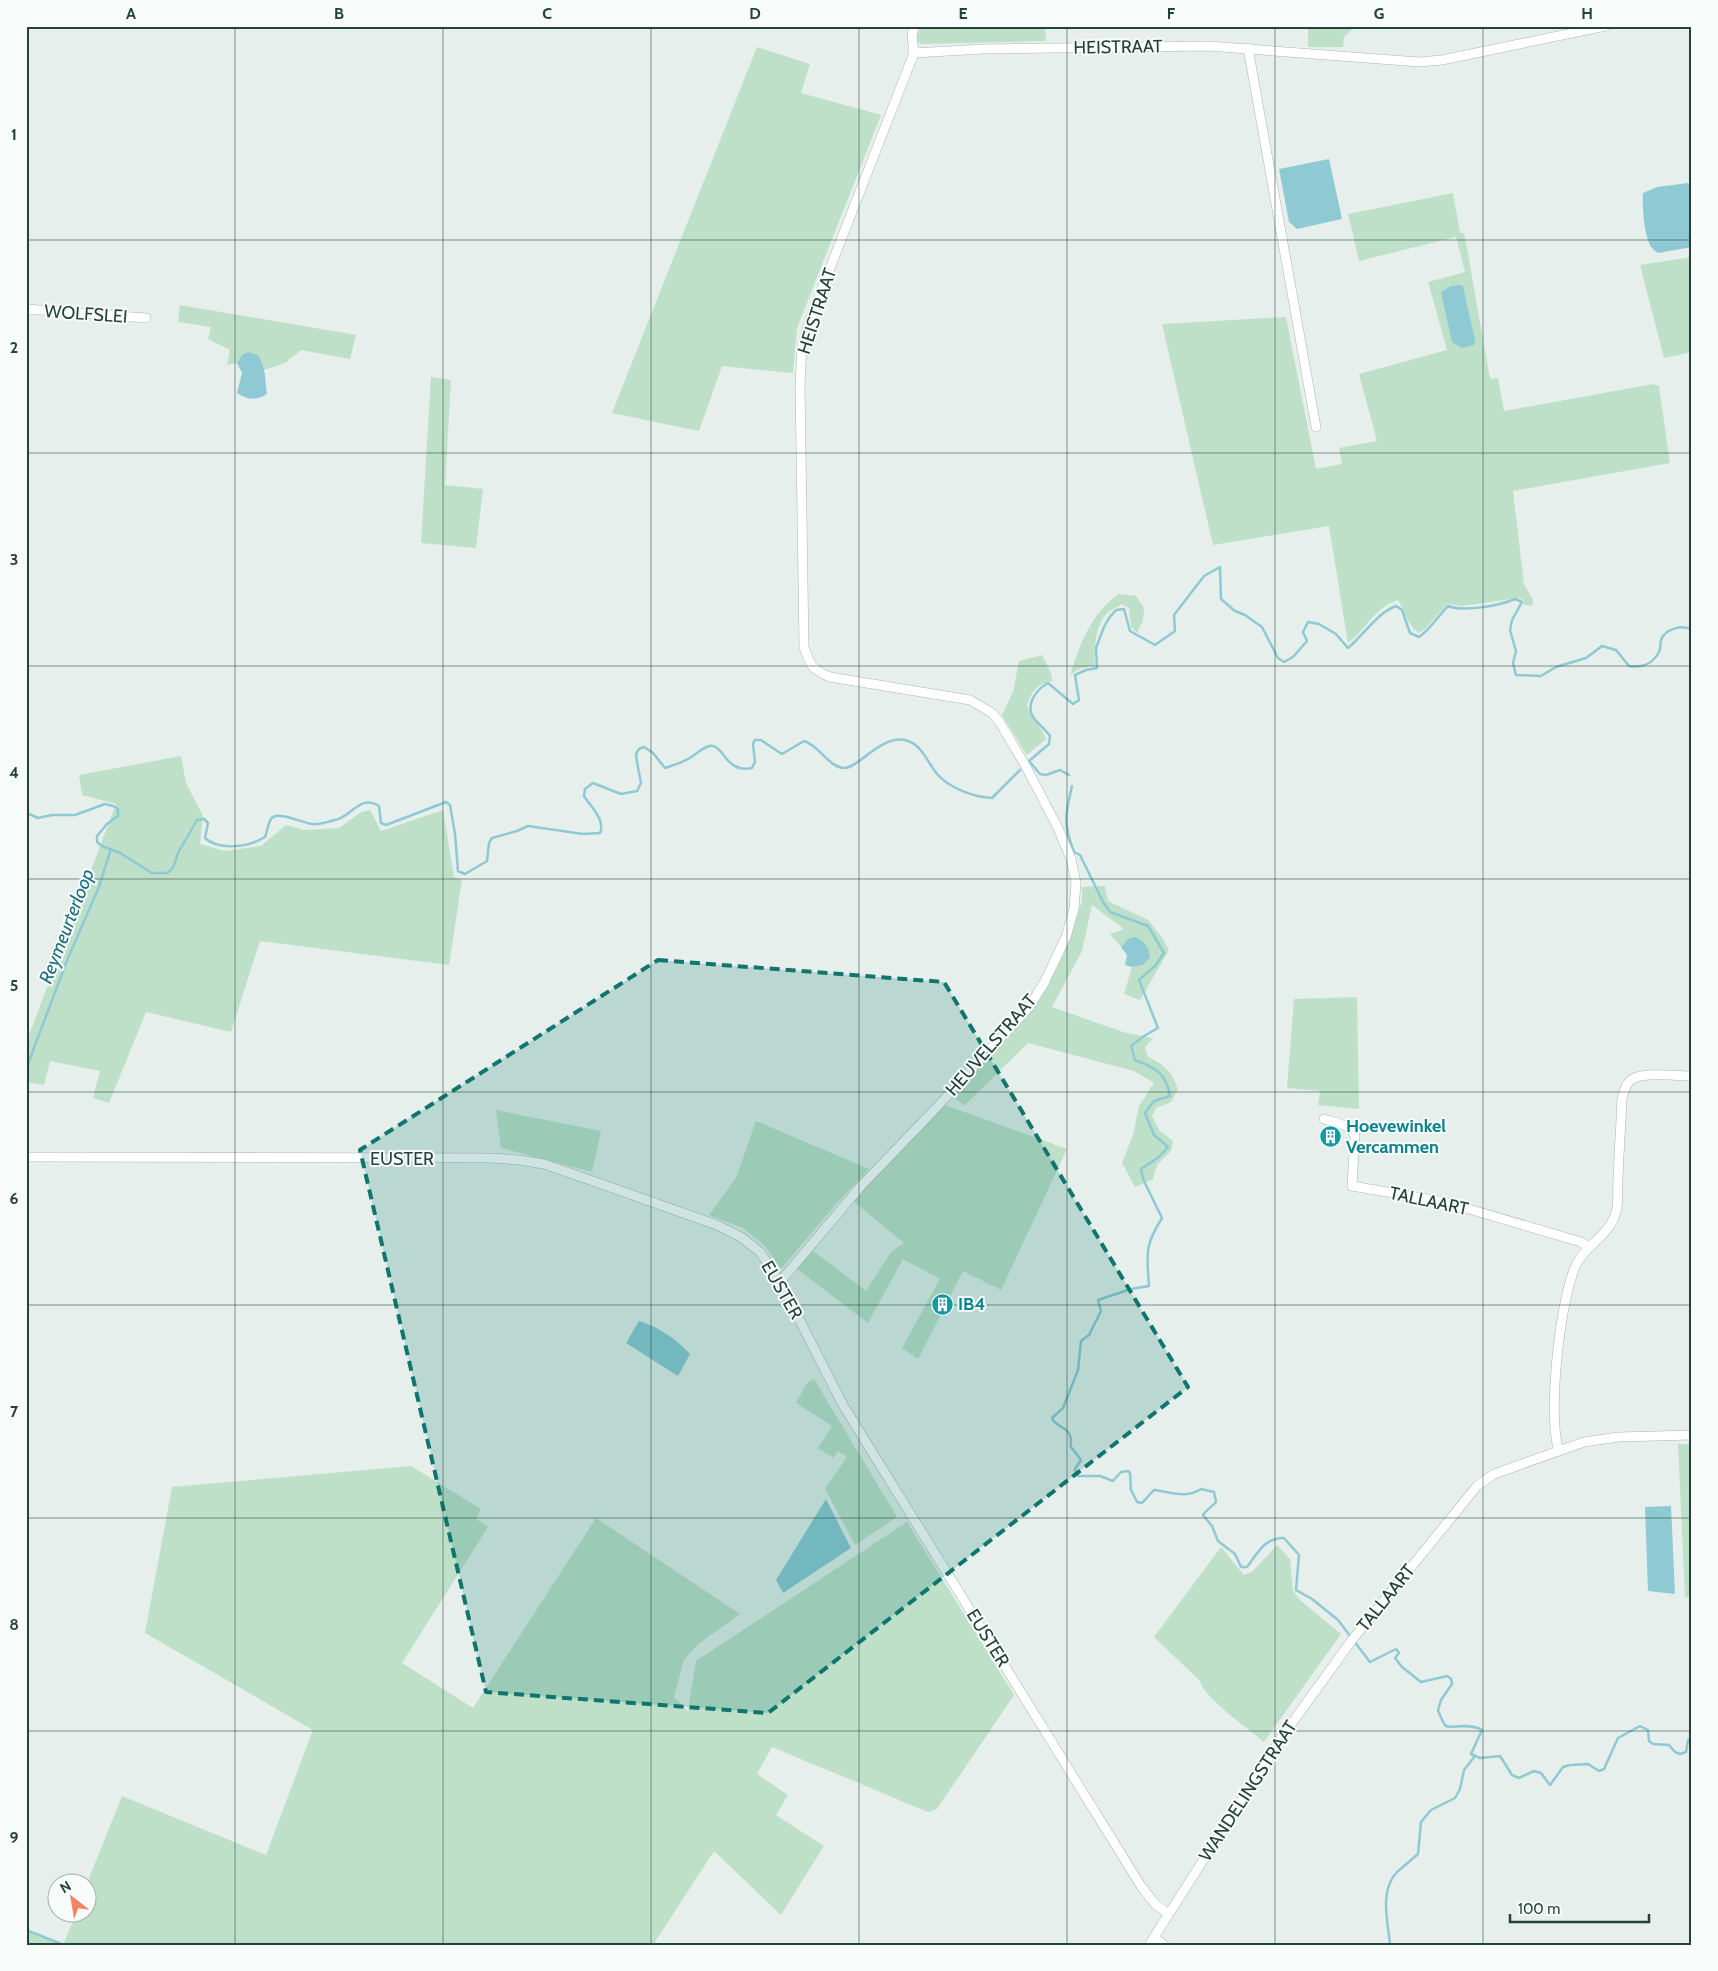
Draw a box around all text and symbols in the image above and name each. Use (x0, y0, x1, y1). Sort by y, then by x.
text: A (126, 4, 136, 23)
text: B (334, 4, 344, 23)
text: C (542, 4, 552, 23)
text: D (749, 4, 761, 23)
text: E (958, 4, 968, 23)
text: F (1167, 4, 1176, 23)
text: G (1374, 4, 1384, 23)
text: H (1581, 4, 1593, 23)
street label: HEISTRAAT (1073, 35, 1163, 59)
text: 1 (11, 125, 17, 144)
street label: HEISTRAAT (793, 265, 841, 357)
street label: WOLFSLEI (44, 300, 128, 328)
text: 2 (10, 338, 18, 357)
text: 3 (10, 550, 18, 569)
text: 4 (9, 763, 19, 782)
water label: Reymeurterloop (34, 865, 99, 987)
text: 5 (10, 976, 18, 995)
street label: HEUVELSTRAAT (941, 989, 1041, 1100)
place label: Hoevewinkel Vercammen (1346, 1115, 1446, 1158)
building icon: Hoevewinkel Vercammen (1318, 1124, 1342, 1148)
street label: EUSTER (370, 1148, 434, 1170)
street label: TALLAART (1388, 1182, 1471, 1220)
text: 6 (10, 1189, 19, 1208)
street label: EUSTER (756, 1257, 808, 1323)
building icon: IB4 (930, 1292, 954, 1316)
place label: IB4 (958, 1293, 986, 1315)
text: 7 (10, 1402, 19, 1421)
street label: TALLAART (1352, 1560, 1420, 1636)
street label: EUSTER (962, 1605, 1014, 1671)
text: 8 (9, 1615, 19, 1634)
street label: WANDELINGSTRAAT (1194, 1716, 1302, 1865)
text: 9 (10, 1828, 19, 1847)
north arrow (48, 1874, 98, 1924)
text: N (56, 1877, 74, 1897)
scale bar (1510, 1891, 1649, 1923)
text: 100 m (1518, 1900, 1560, 1918)

